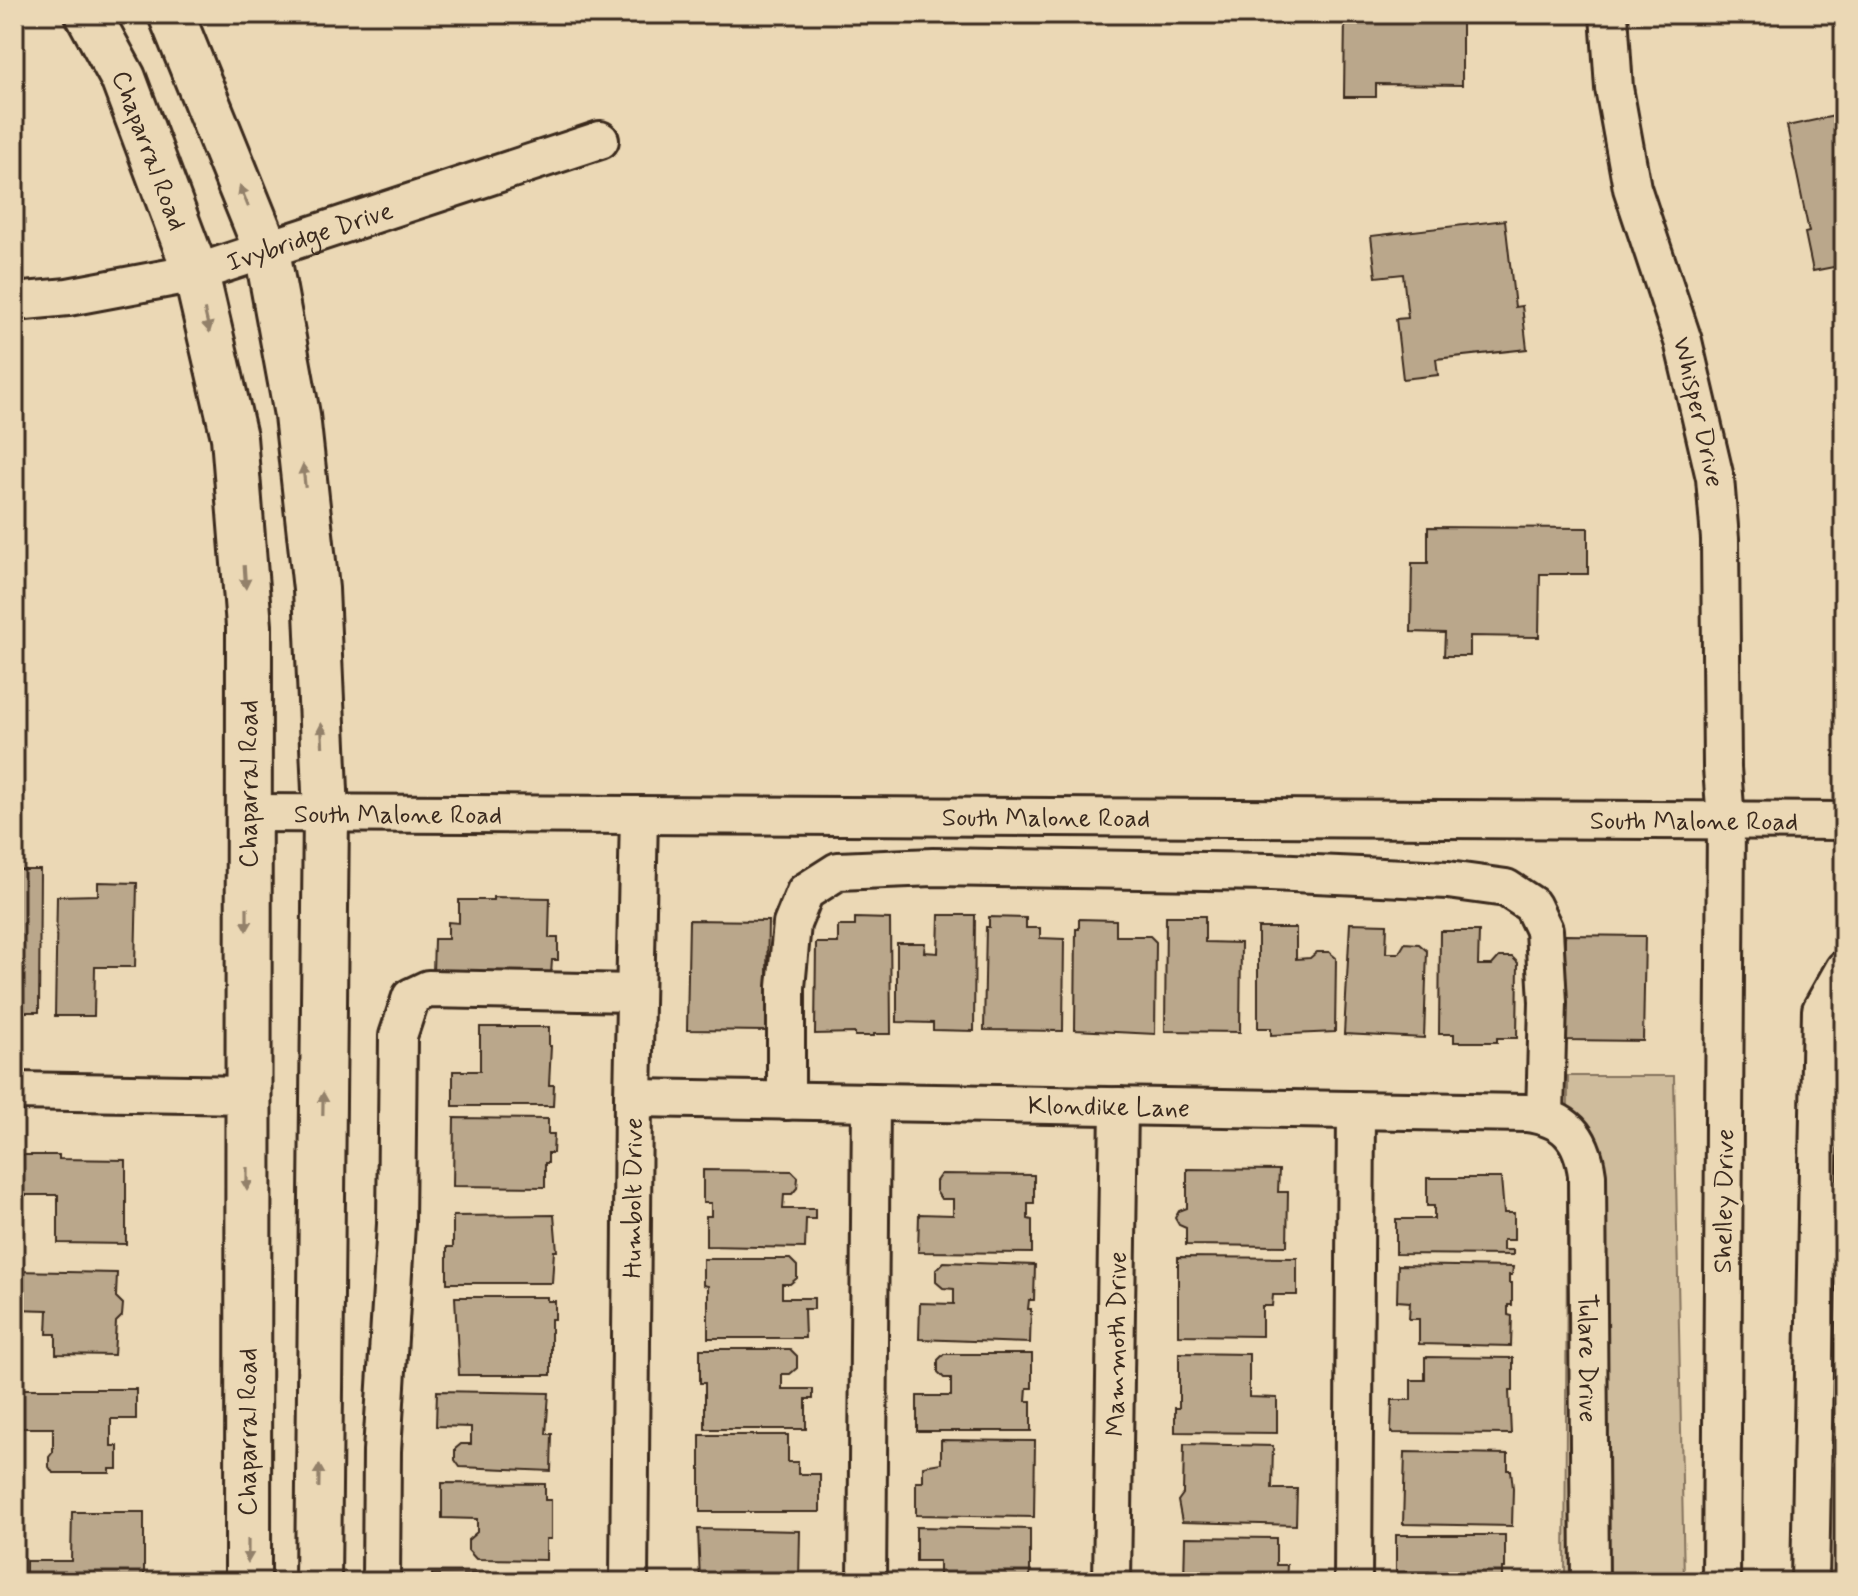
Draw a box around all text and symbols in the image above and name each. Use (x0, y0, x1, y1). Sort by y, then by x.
street label: Chaparral Road (103, 66, 194, 236)
one-way arrow (238, 184, 251, 208)
street label: Ivybridge Drive (223, 194, 398, 281)
one-way arrow (201, 308, 214, 333)
street label: Whisper Drive (1664, 334, 1731, 489)
one-way arrow (297, 463, 310, 488)
one-way arrow (239, 565, 252, 590)
street label: Chaparral Road (233, 700, 267, 868)
one-way arrow (316, 722, 329, 747)
street label: South Malone Road (294, 798, 502, 833)
street label: South Malone Road (942, 801, 1150, 837)
street label: South Malone Road (1590, 805, 1798, 840)
one-way arrow (241, 907, 253, 932)
street label: Klondike Lane (1028, 1090, 1190, 1126)
one-way arrow (317, 1091, 329, 1116)
street label: Humbolt Drive (617, 1117, 652, 1279)
street label: Shelley Drive (1707, 1128, 1743, 1274)
one-way arrow (241, 1167, 253, 1192)
street label: Mammoth Drive (1099, 1251, 1136, 1437)
street label: Tulare Drive (1569, 1293, 1604, 1423)
street label: Chaparral Road (232, 1348, 266, 1516)
one-way arrow (313, 1463, 325, 1488)
one-way arrow (242, 1539, 254, 1564)

